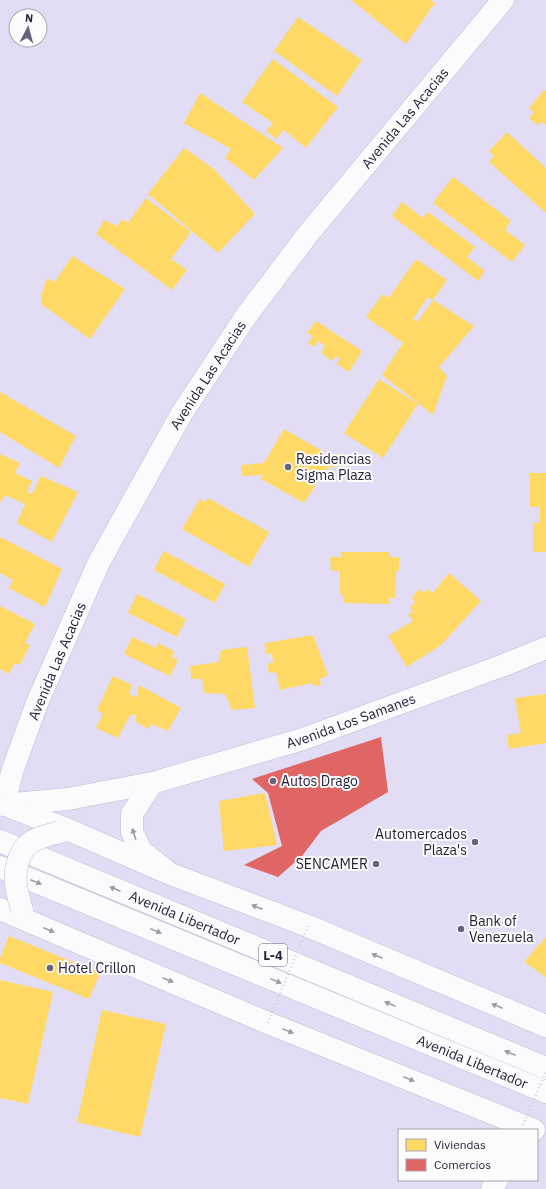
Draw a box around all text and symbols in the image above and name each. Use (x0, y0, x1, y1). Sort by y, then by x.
north arrow (8, 8, 48, 48)
text: N (24, 11, 34, 25)
street label: Avenida Las Acacias (357, 64, 453, 172)
street label: Avenida Las Acacias (166, 317, 250, 433)
place label: Residencias Sigma Plaza (296, 450, 372, 484)
marker: Residencias Sigma Plaza (283, 462, 293, 472)
street label: Avenida Las Acacias (24, 599, 90, 723)
street label: Avenida Los Samanes (284, 689, 418, 752)
place label: Autos Drago (281, 772, 358, 790)
marker: Autos Drago (268, 776, 278, 786)
place label: Automercados Plaza's (375, 825, 467, 859)
one-way arrow (131, 828, 137, 840)
marker: Automercados Plaza's (470, 837, 480, 847)
place label: SENCAMER (296, 855, 368, 873)
marker: SENCAMER (371, 859, 381, 869)
one-way arrow (31, 879, 43, 885)
one-way arrow (108, 886, 120, 892)
street label: Avenida Libertador (126, 887, 243, 949)
one-way arrow (250, 903, 262, 909)
place label: Bank of Venezuela (469, 912, 534, 946)
marker: Bank of Venezuela (456, 924, 466, 934)
one-way arrow (43, 927, 55, 933)
one-way arrow (151, 929, 163, 935)
road number: L-4 (259, 944, 287, 966)
one-way arrow (371, 952, 383, 958)
place label: Hotel Crillon (58, 959, 136, 977)
marker: Hotel Crillon (45, 963, 55, 973)
one-way arrow (163, 978, 175, 984)
one-way arrow (271, 978, 282, 984)
one-way arrow (383, 1000, 395, 1006)
one-way arrow (492, 1003, 503, 1009)
one-way arrow (283, 1028, 295, 1034)
street label: Avenida Libertador (414, 1031, 531, 1093)
one-way arrow (503, 1050, 515, 1056)
one-way arrow (403, 1077, 415, 1083)
legend (398, 1129, 538, 1181)
text: Viviendas (434, 1137, 486, 1152)
text: Comercios (434, 1157, 491, 1172)

